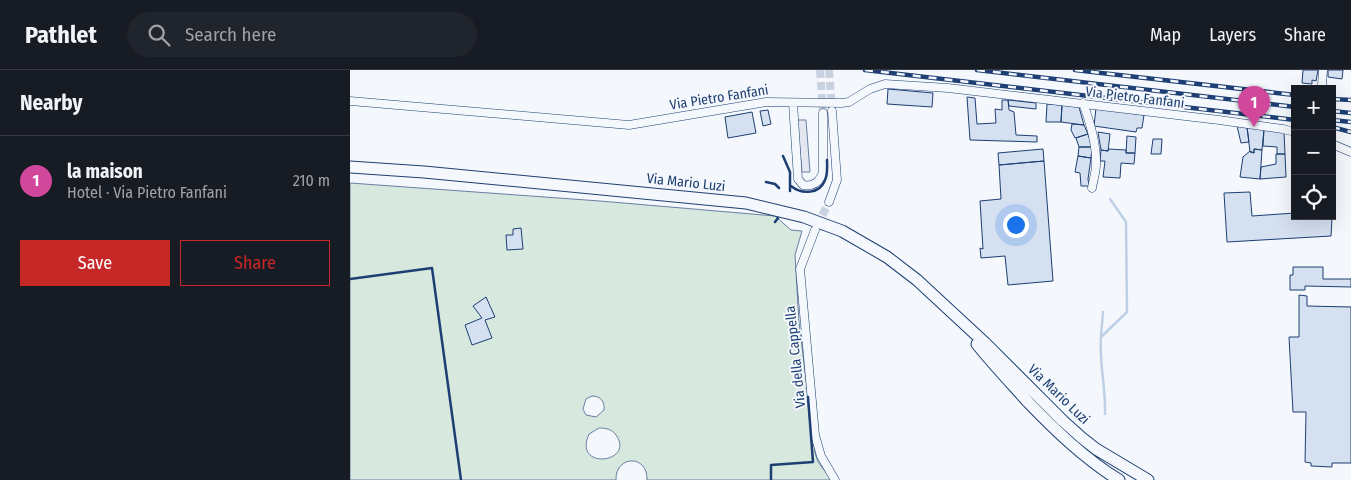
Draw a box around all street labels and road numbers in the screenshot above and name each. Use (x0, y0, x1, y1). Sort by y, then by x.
street label: Via Pietro Fanfani (669, 81, 770, 114)
street label: Via Pietro Fanfani (1084, 83, 1185, 112)
street label: Via Mario Luzi (646, 170, 726, 195)
street label: Via della Cappella (782, 305, 809, 409)
street label: Via Mario Luzi (1024, 361, 1093, 428)

